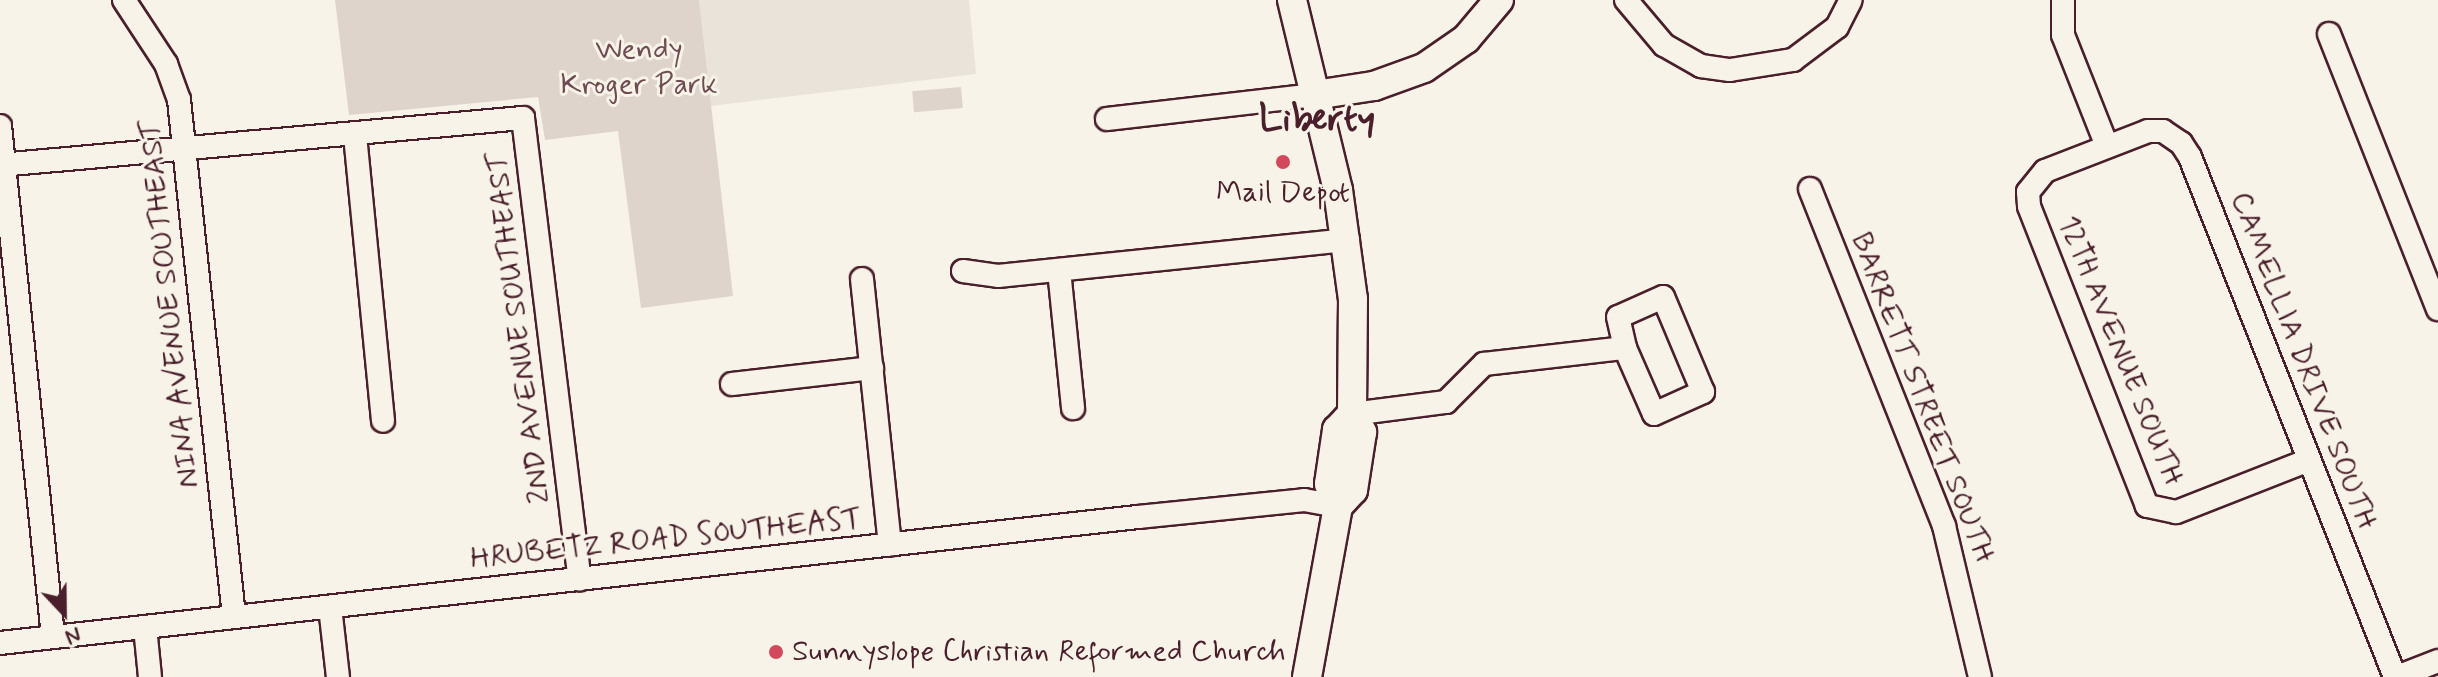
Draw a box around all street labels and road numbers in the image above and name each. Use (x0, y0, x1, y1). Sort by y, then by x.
street label: NINA AVENUE SOUTHEAST (133, 116, 207, 492)
street label: 2ND AVENUE SOUTHEAST (480, 151, 558, 505)
street label: CAMELLIA DRIVE SOUTH (2221, 186, 2385, 536)
street label: 12TH AVENUE SOUTH (2050, 211, 2190, 491)
street label: BARRETT STREET SOUTH (1841, 225, 2003, 571)
street label: HRUBETZ ROAD SOUTHEAST (470, 501, 862, 577)

